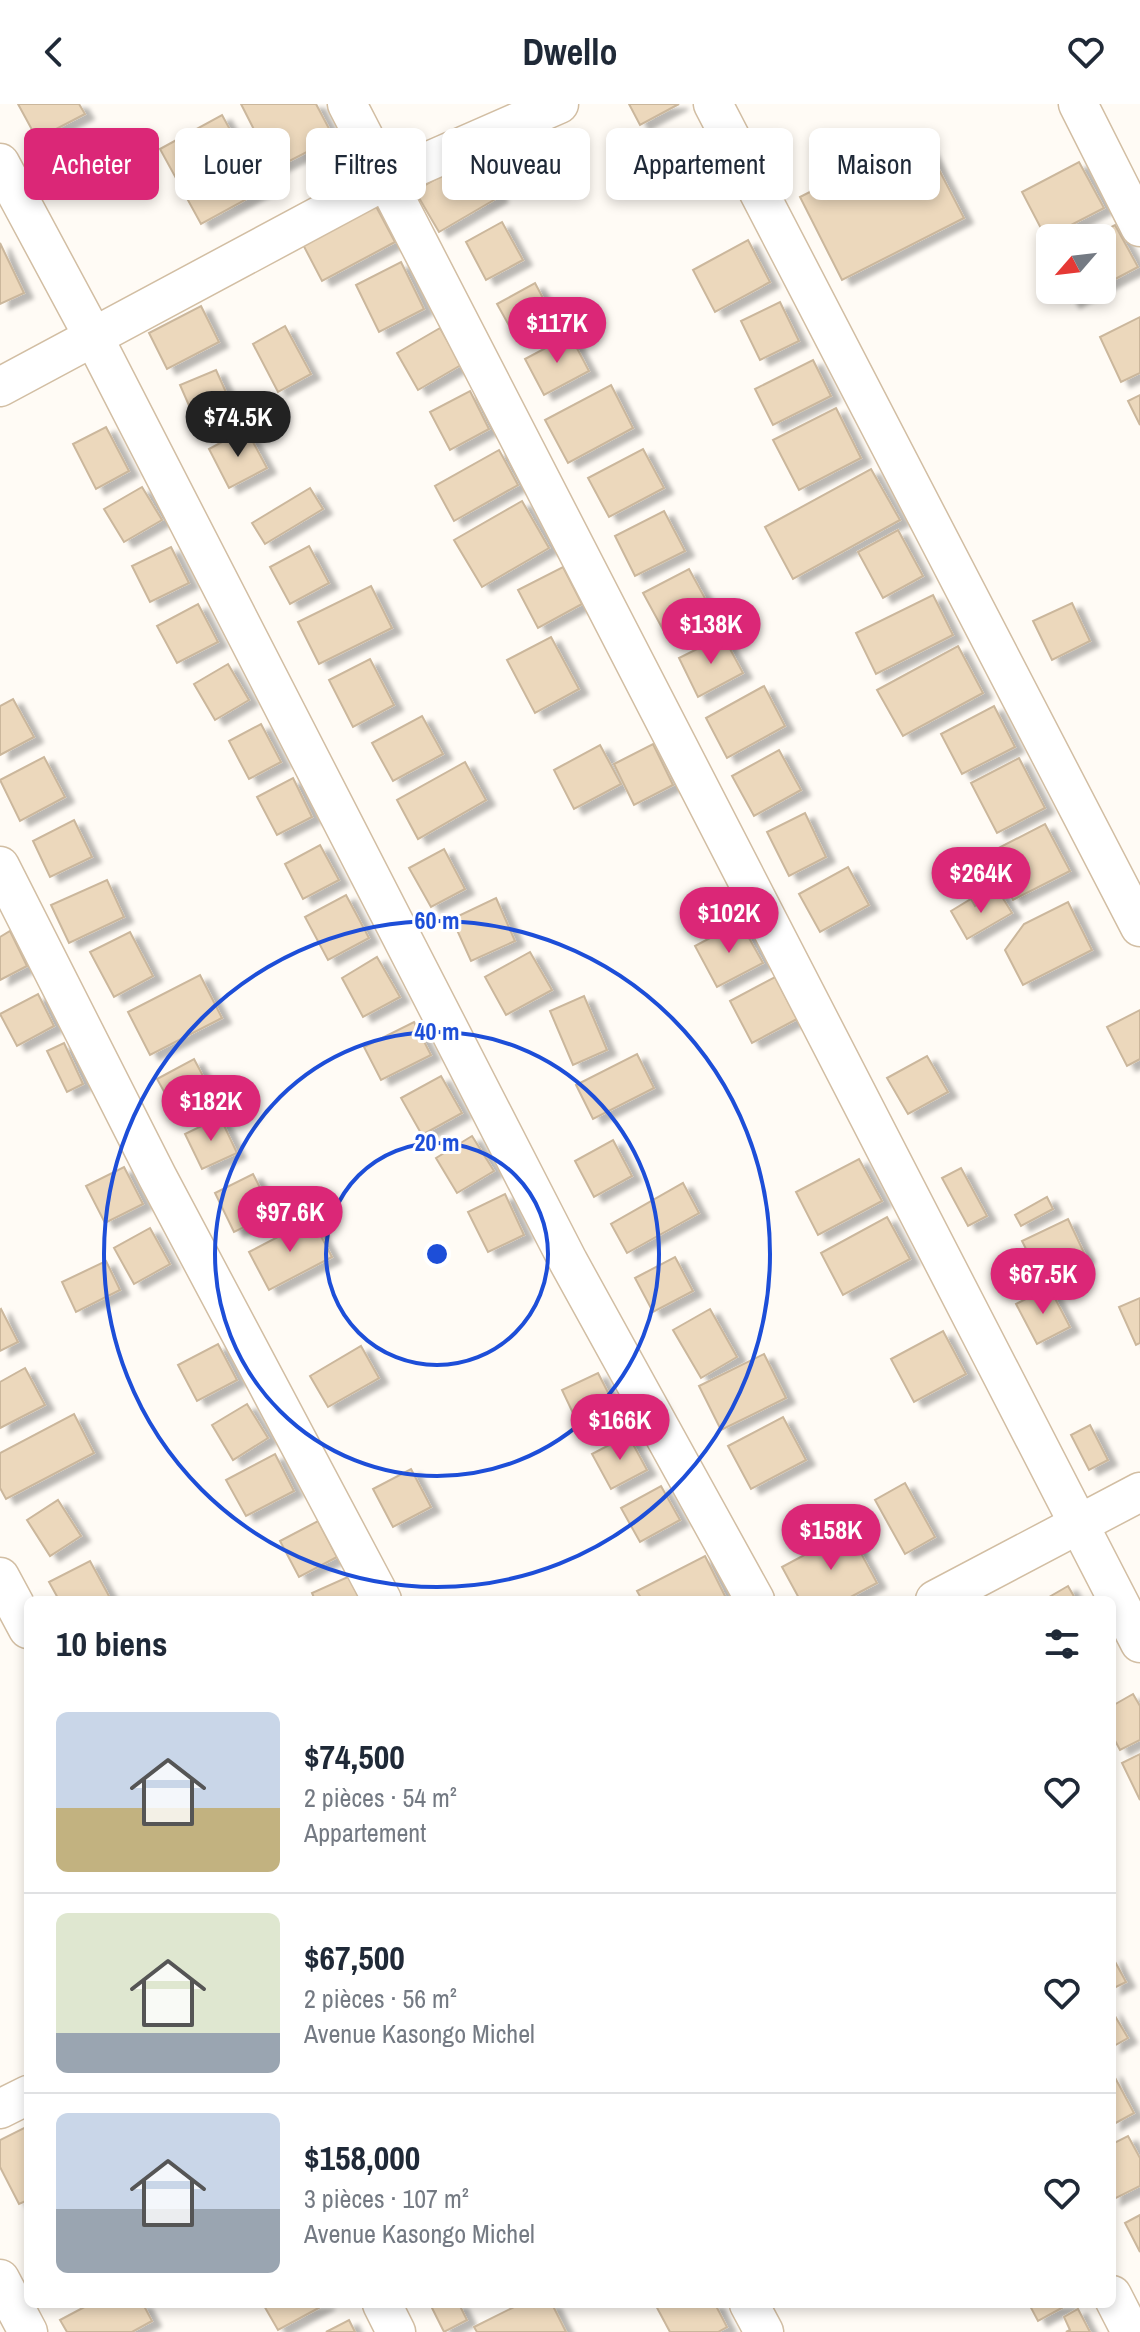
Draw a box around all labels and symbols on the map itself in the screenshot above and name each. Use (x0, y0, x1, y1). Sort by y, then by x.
north arrow (1036, 224, 1116, 304)
pin: $117K (501, 297, 613, 365)
pin: $74.5K (173, 391, 303, 459)
pin: $138K (655, 598, 767, 666)
pin: $264K (925, 847, 1037, 915)
pin: $102K (673, 887, 785, 955)
text: 60 m (415, 904, 459, 936)
text: 40 m (415, 1015, 459, 1047)
pin: $182K (155, 1075, 267, 1143)
text: 20 m (415, 1126, 459, 1158)
pin: $97.6K (225, 1186, 355, 1254)
centre of rings (423, 1240, 451, 1268)
pin: $67.5K (978, 1248, 1108, 1316)
pin: $166K (564, 1394, 676, 1462)
pin: $158K (775, 1504, 887, 1572)

